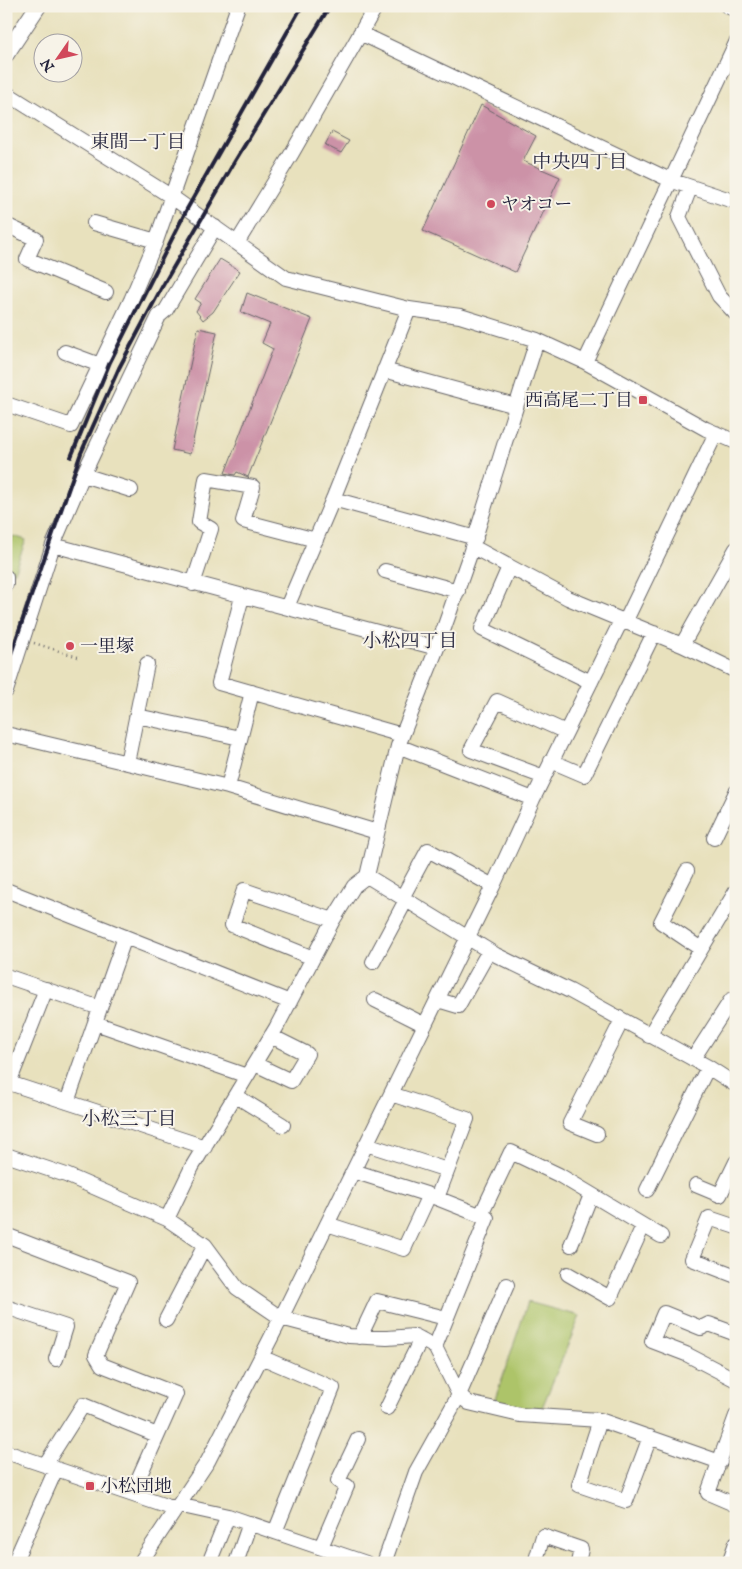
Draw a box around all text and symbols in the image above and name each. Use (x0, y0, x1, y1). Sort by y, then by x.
north arrow (32, 32, 82, 82)
text: N (37, 55, 59, 76)
district label: 東間一丁目 (90, 131, 186, 155)
district label: 中央四丁目 (532, 151, 628, 175)
place label: ヤオコー (501, 194, 572, 217)
marker: ヤオコー (485, 198, 497, 210)
place label: 西高尾二丁目 (525, 390, 633, 413)
marker: 西高尾二丁目 (637, 394, 649, 406)
district label: 小松四丁目 (362, 630, 458, 654)
place label: 一里塚 (80, 636, 134, 659)
marker: 一里塚 (64, 640, 76, 652)
district label: 小松三丁目 (81, 1108, 177, 1132)
place label: 小松団地 (100, 1476, 172, 1499)
marker: 小松団地 (84, 1480, 96, 1492)

